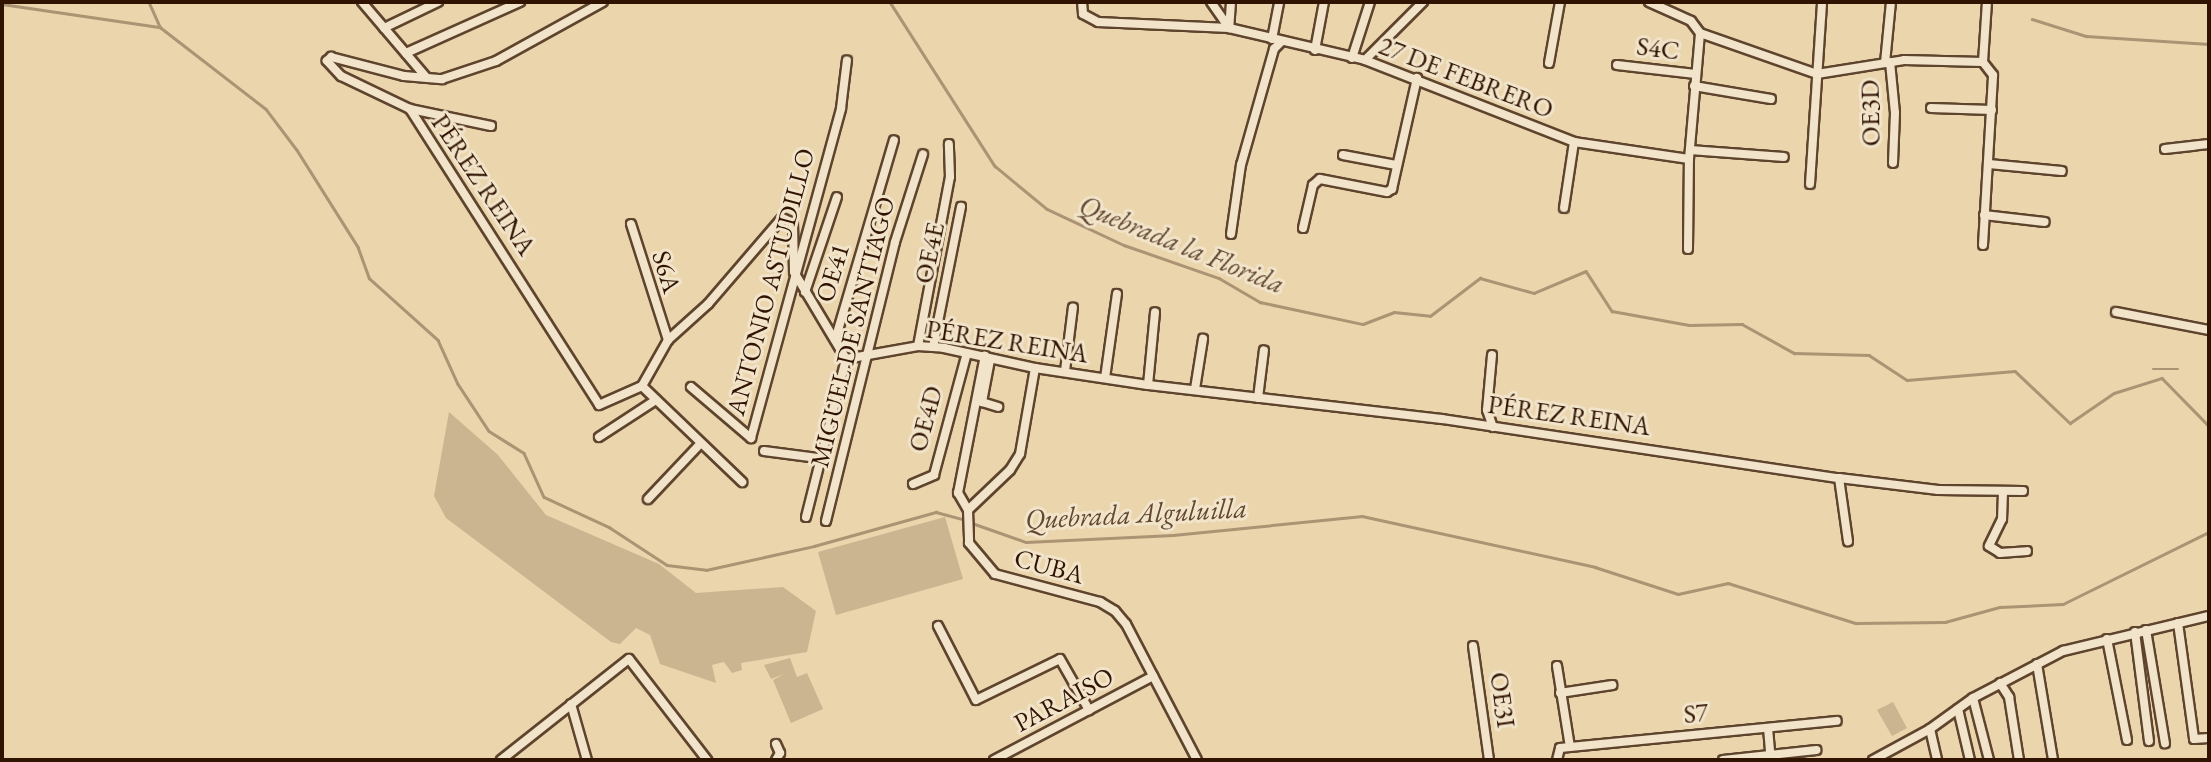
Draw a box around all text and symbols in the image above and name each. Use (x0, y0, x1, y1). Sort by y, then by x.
street label: 27 DE FEBRERO (1374, 30, 1558, 126)
street label: S4C (1635, 31, 1681, 67)
street label: OE3D (1855, 79, 1887, 147)
street label: PÉREZ REINA (424, 108, 542, 262)
street label: ANTONIO ASTUDILLO (720, 145, 822, 419)
water label: Quebrada la Florida (1074, 188, 1290, 300)
street label: MIGUEL DE SANTIAGO (804, 193, 902, 471)
street label: OE4E (908, 220, 952, 286)
street label: OE41 (809, 240, 857, 306)
street label: S6A (645, 247, 687, 297)
street label: PÉREZ REINA (924, 314, 1090, 370)
street label: OE4D (902, 383, 950, 455)
street label: PÉREZ REINA (1486, 389, 1652, 443)
water label: Quebrada Alguluilla (1024, 490, 1248, 536)
street label: CUBA (1011, 543, 1087, 591)
street label: PARAISO (1009, 661, 1119, 739)
street label: OE3I (1483, 670, 1521, 730)
street label: S7 (1682, 697, 1710, 731)

